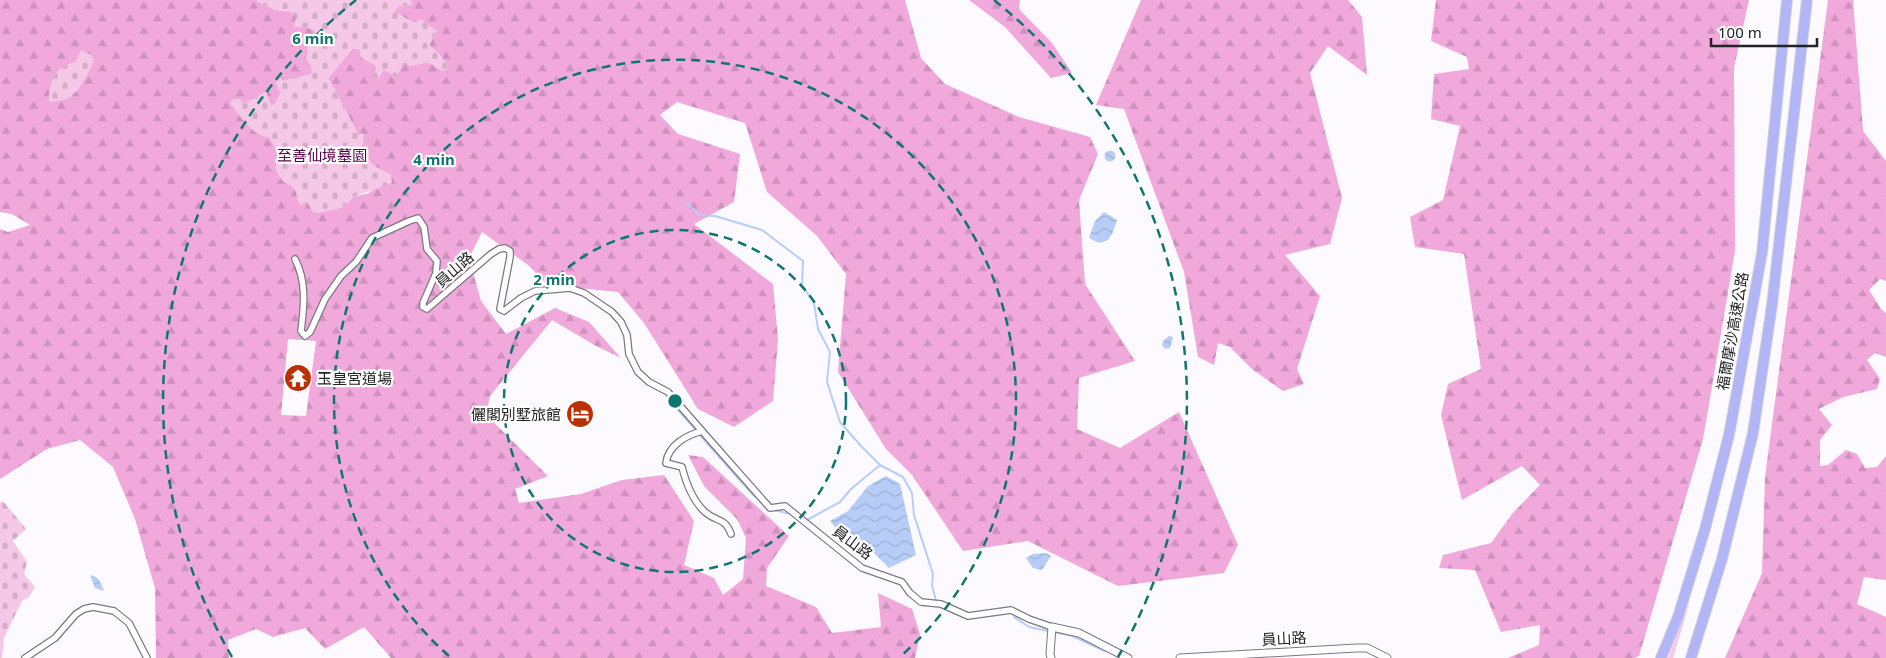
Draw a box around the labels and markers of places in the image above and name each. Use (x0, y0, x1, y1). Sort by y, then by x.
temple icon: 玉皇宮道場 (283, 363, 313, 393)
place label: 玉皇宮道場 (317, 368, 392, 388)
centre of rings (666, 392, 684, 410)
hotel icon: 儷閣別墅旅館 (565, 399, 595, 429)
place label: 儷閣別墅旅館 (471, 404, 561, 424)

